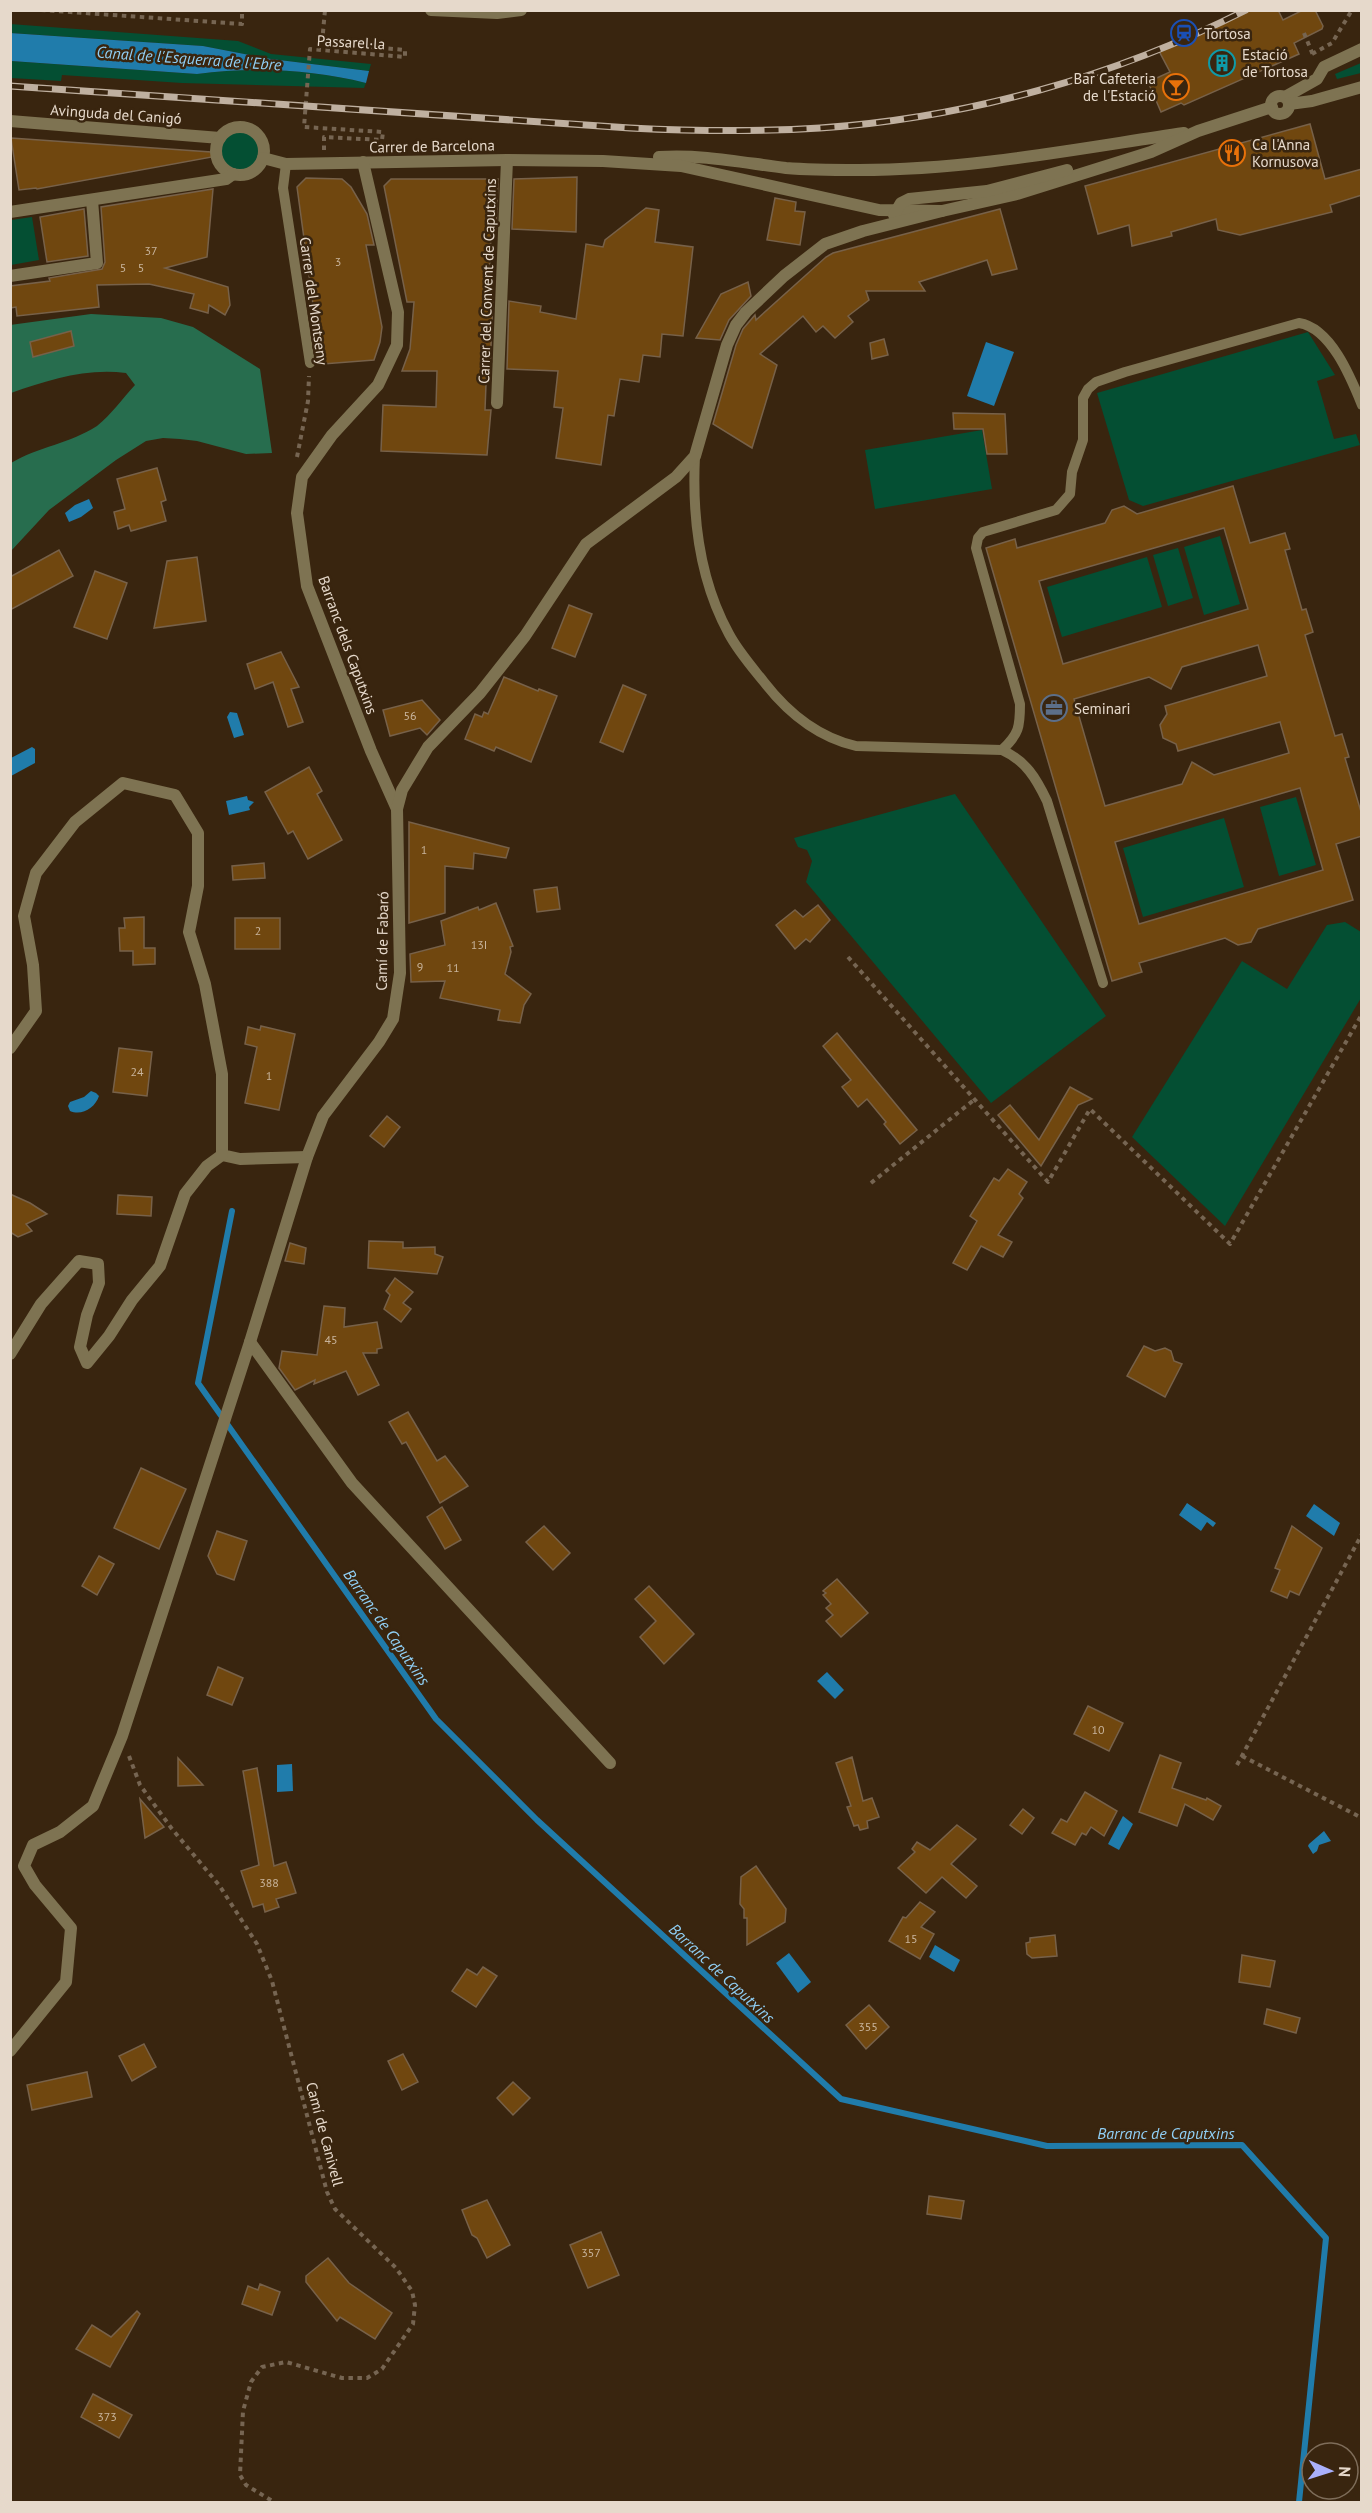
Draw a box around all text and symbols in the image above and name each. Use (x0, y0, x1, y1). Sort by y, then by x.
station icon: Tortosa (1169, 18, 1199, 48)
place label: Tortosa (1204, 24, 1251, 43)
street label: Passarel·la (316, 31, 386, 53)
water label: Canal de l'Esquerra de l'Ebre (96, 42, 283, 74)
place label: Estació de Tortosa (1242, 45, 1308, 81)
building icon: Estació de Tortosa (1207, 48, 1237, 78)
place label: Bar Cafeteria de l'Estació (1074, 69, 1156, 105)
bar icon: Bar Cafeteria de l'Estació (1161, 72, 1191, 102)
street label: Avinguda del Canigó (50, 100, 182, 128)
street label: Carrer de Barcelona (369, 135, 495, 157)
place label: Ca l'Anna Kornusova (1252, 135, 1319, 171)
restaurant icon: Ca l'Anna Kornusova (1217, 138, 1247, 168)
street label: Carrer del Convent de Caputxins (474, 178, 500, 384)
street label: Carrer del Montseny (296, 236, 332, 366)
house number: 37 (144, 243, 158, 258)
house number: 3 (335, 254, 341, 269)
house number: 5 (120, 260, 126, 275)
house number: 5 (138, 260, 144, 275)
street label: Barranc dels Caputxins (314, 573, 382, 717)
office icon: Seminari (1039, 693, 1069, 723)
place label: Seminari (1074, 699, 1131, 718)
house number: 56 (403, 708, 417, 723)
house number: 1 (421, 842, 427, 857)
street label: Camí de Fabaró (372, 891, 392, 991)
house number: 2 (255, 923, 261, 938)
house number: 13I (471, 937, 487, 952)
house number: 9 (417, 959, 423, 974)
house number: 11 (446, 960, 460, 975)
house number: 24 (130, 1064, 144, 1079)
house number: 1 (266, 1068, 272, 1083)
house number: 45 (324, 1332, 338, 1347)
water label: Barranc de Caputxins (339, 1565, 435, 1690)
house number: 10 (1091, 1722, 1105, 1737)
house number: 388 (259, 1875, 279, 1890)
water label: Barranc de Caputxins (665, 1919, 780, 2028)
house number: 15 (904, 1931, 918, 1946)
house number: 355 (858, 2019, 878, 2034)
street label: Camí de Canivell (302, 2080, 348, 2189)
water label: Barranc de Caputxins (1097, 2123, 1235, 2143)
house number: 357 (581, 2245, 601, 2260)
house number: 373 (97, 2409, 117, 2424)
north arrow (1300, 2441, 1360, 2501)
text: N (1335, 2466, 1355, 2478)

